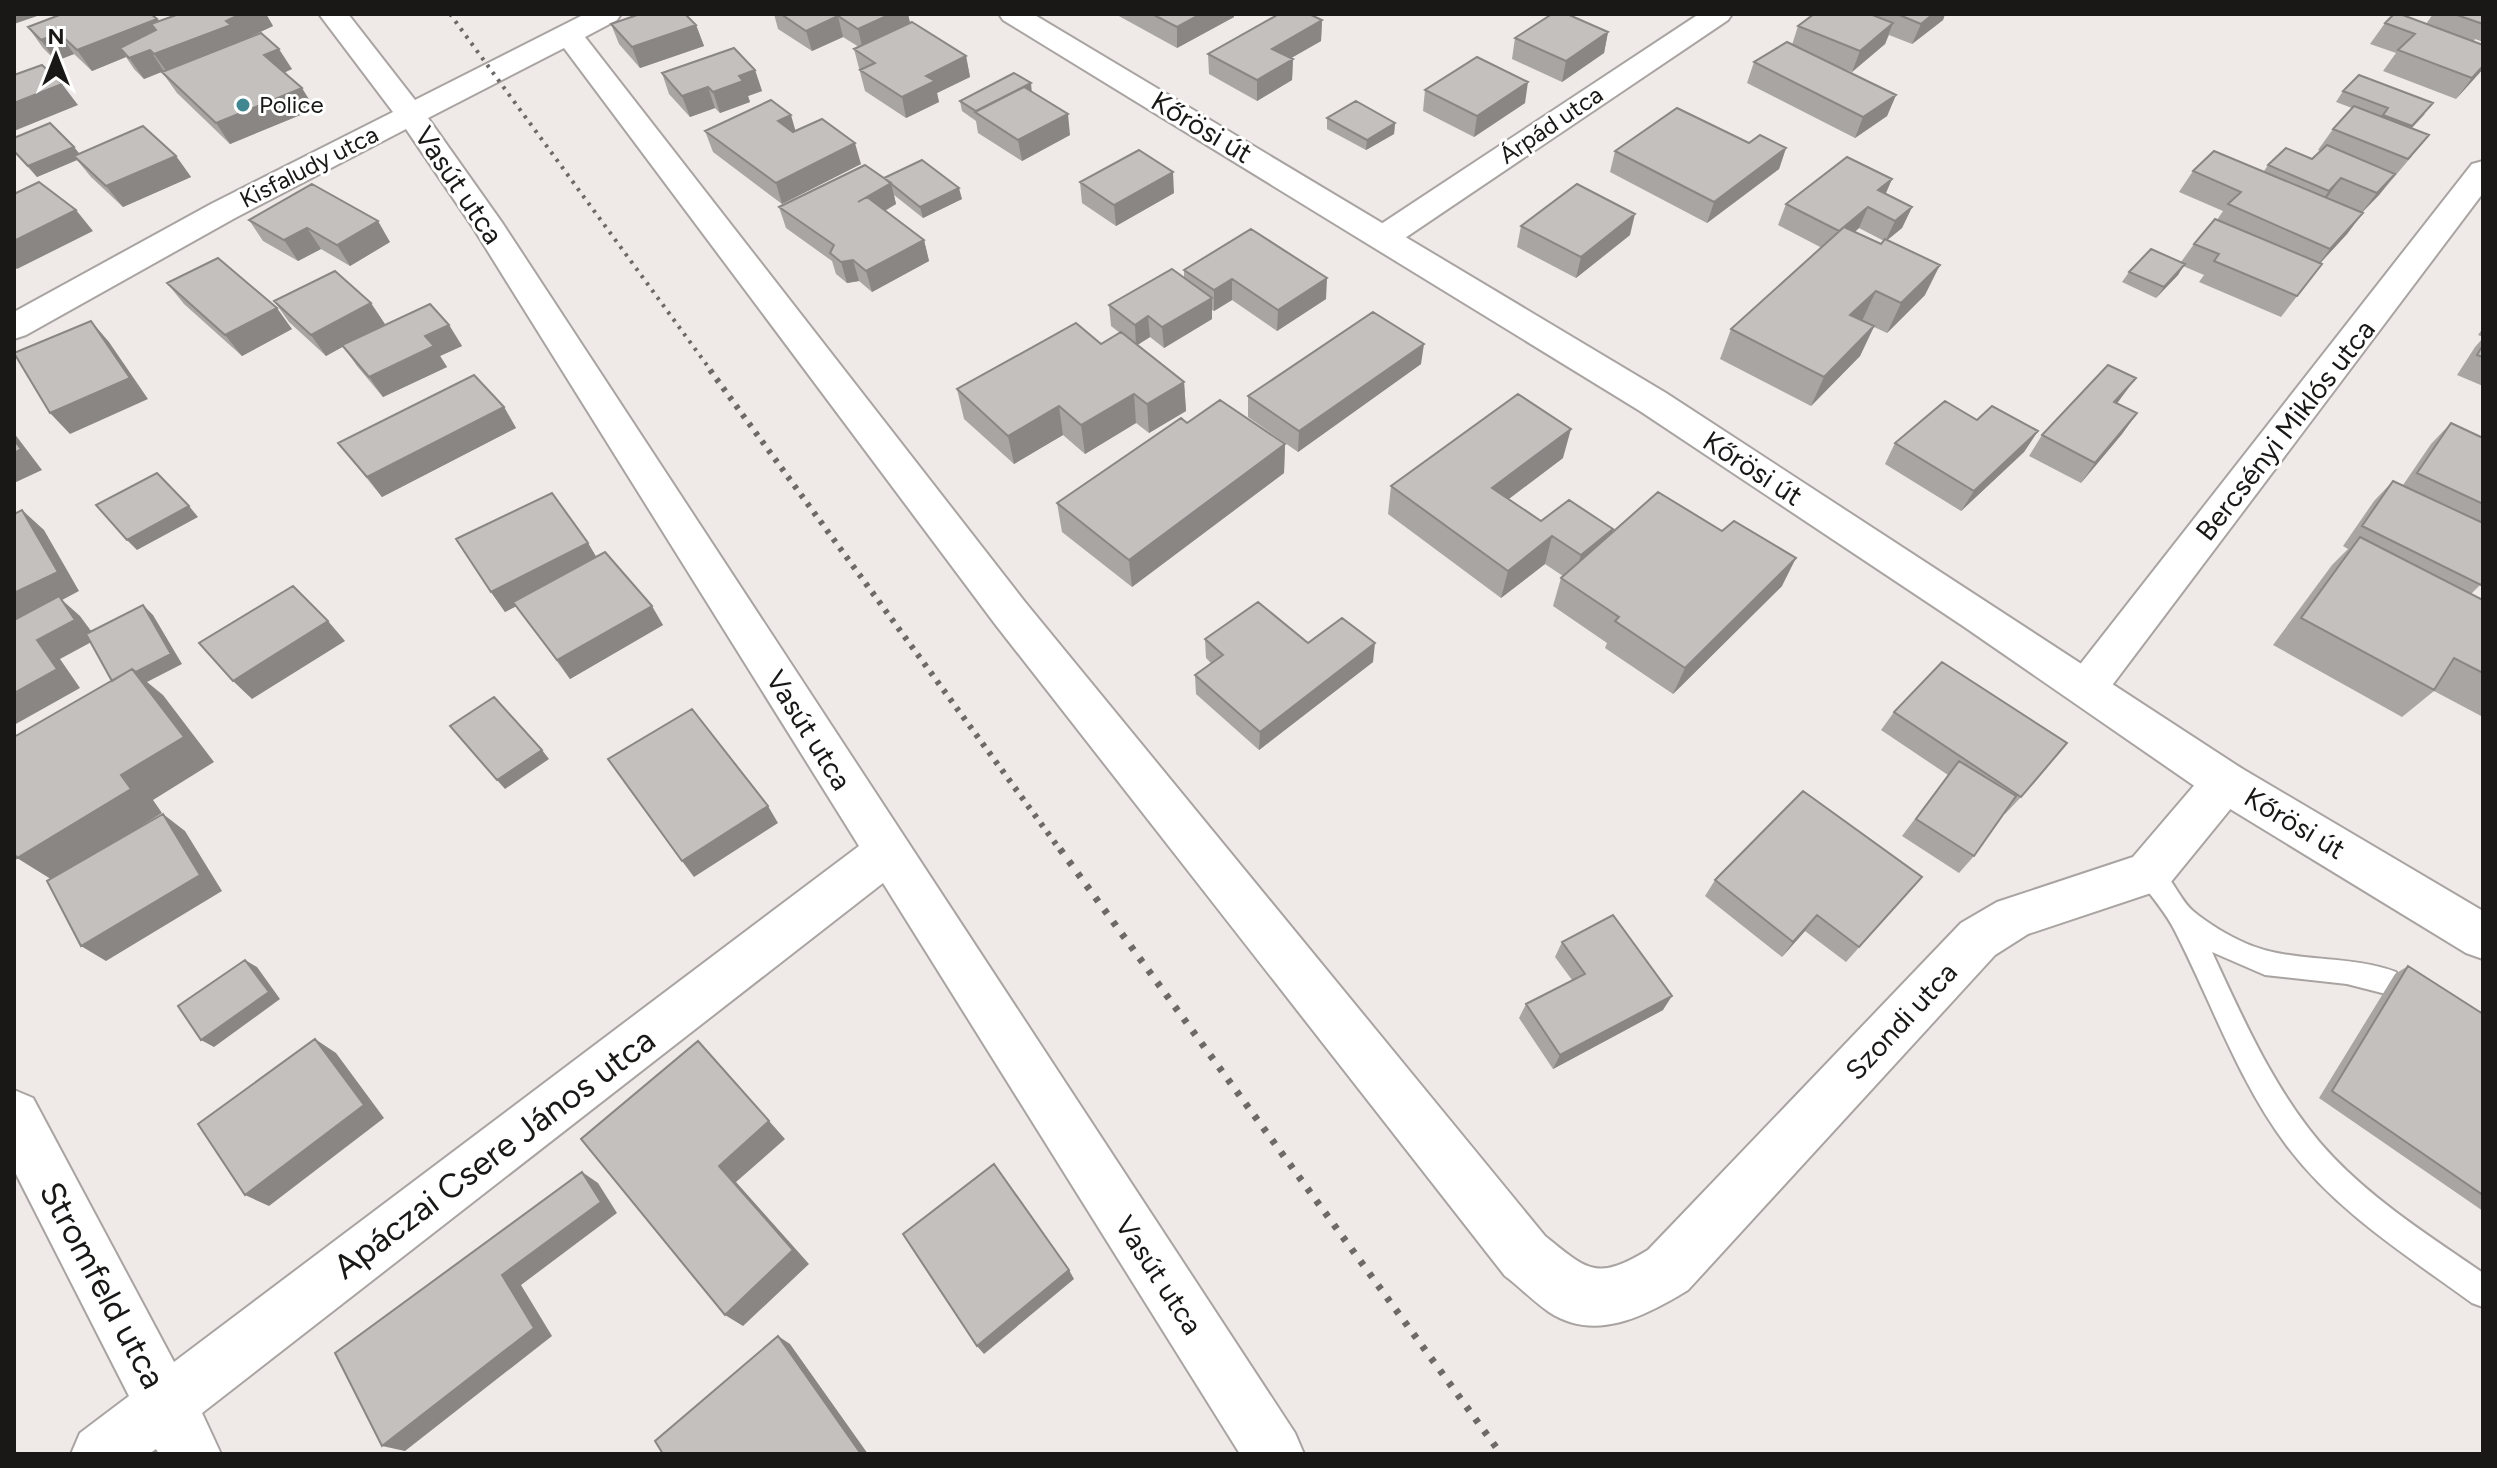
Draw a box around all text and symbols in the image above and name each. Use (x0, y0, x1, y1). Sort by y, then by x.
north arrow (16, 16, 96, 96)
text: N (47, 23, 65, 50)
street label: Árpád utca (1494, 79, 1608, 170)
street label: Kőrösi út (1145, 84, 1259, 170)
place label: Police (259, 90, 324, 119)
marker: Police (234, 96, 252, 114)
street label: Kisfaludy utca (235, 119, 383, 214)
street label: Vasút utca (407, 120, 511, 250)
street label: Bercsényi Miklós utca (2188, 313, 2382, 547)
street label: Kőrösi út (1697, 423, 1809, 513)
street label: Vasút utca (759, 664, 859, 796)
street label: Kőrösi út (2238, 780, 2352, 866)
street label: Szondi utca (1838, 955, 1964, 1087)
street label: Apáczai Csere János utca (326, 1019, 663, 1288)
street label: Stromfeld utca (31, 1175, 174, 1396)
street label: Vasút utca (1108, 1209, 1210, 1341)

